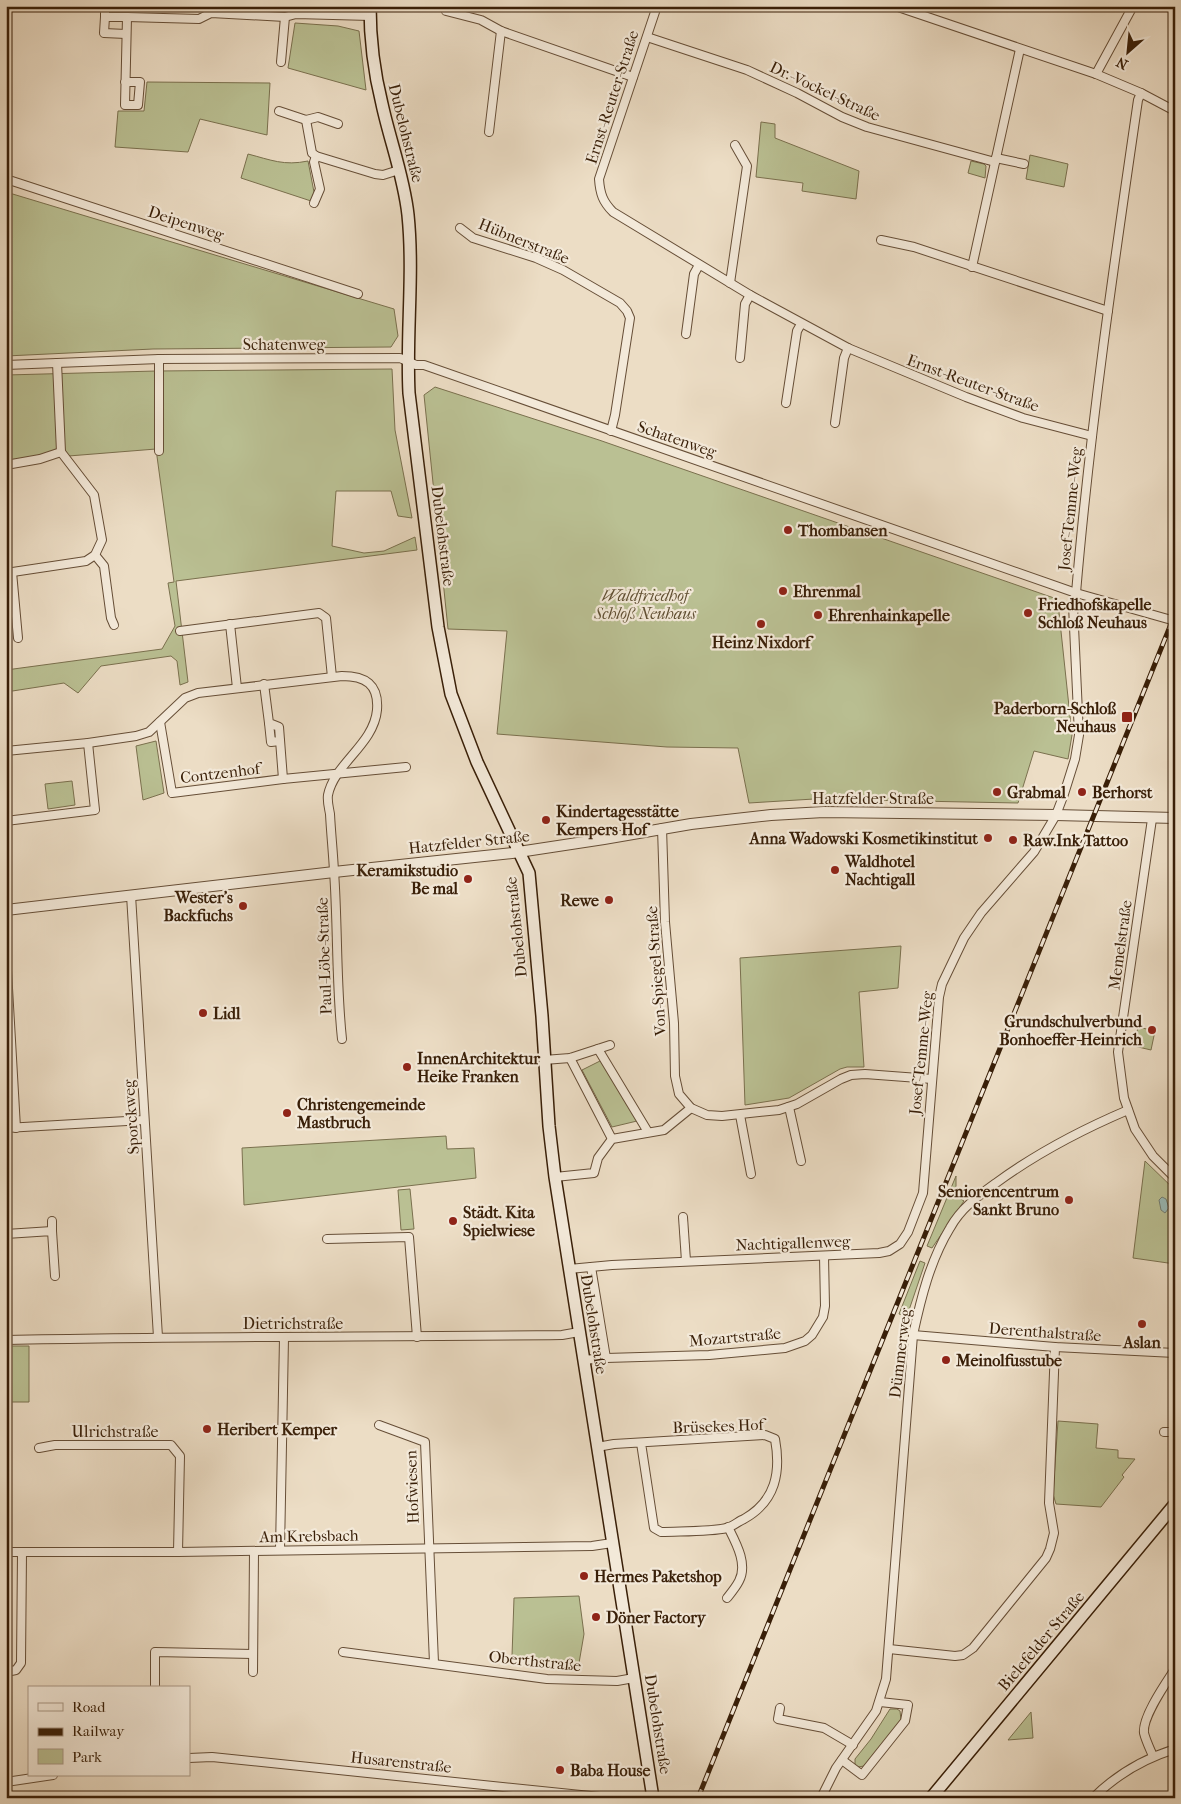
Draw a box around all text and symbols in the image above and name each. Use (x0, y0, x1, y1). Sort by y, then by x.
street label: Ernst-Reuter-Straße (581, 28, 643, 166)
north arrow (1104, 28, 1154, 78)
text: N (1113, 53, 1131, 73)
street label: Dr.-Vockel-Straße (767, 57, 883, 125)
street label: Dubelohstraße (385, 82, 427, 184)
street label: Deipenweg (146, 202, 227, 244)
street label: Hübnerstraße (476, 214, 572, 268)
street label: Schatenweg (243, 335, 326, 354)
street label: Ernst-Reuter-Straße (904, 350, 1042, 416)
street label: Schatenweg (635, 417, 719, 462)
street label: Josef-Temme-Weg (1054, 446, 1086, 574)
street label: Dubelohstraße (427, 485, 459, 587)
place label: Thombansen (797, 521, 888, 540)
marker: Thombansen (782, 524, 794, 536)
place label: Ehrenmal (793, 582, 861, 601)
marker: Ehrenmal (777, 585, 789, 597)
park label: Waldfriedhof Schloß Neuhaus (593, 586, 697, 623)
place label: Friedhofskapelle Schloß Neuhaus (1037, 595, 1152, 632)
place label: Ehrenhainkapelle (828, 606, 950, 626)
marker: Friedhofskapelle Schloß Neuhaus (1022, 607, 1034, 619)
marker: Ehrenhainkapelle (812, 609, 824, 621)
marker: Heinz Nixdorf (755, 618, 767, 630)
place label: Heinz Nixdorf (712, 633, 814, 652)
place label: Paderborn-Schloß Neuhaus (994, 699, 1116, 736)
marker: Paderborn-Schloß Neuhaus (1120, 710, 1134, 724)
street label: Contzenhof (179, 758, 265, 787)
place label: Grabmal (1007, 783, 1067, 802)
place label: Berhorst (1092, 783, 1153, 802)
marker: Grabmal (991, 786, 1003, 798)
marker: Berhorst (1076, 786, 1088, 798)
street label: Hatzfelder Straße (812, 789, 934, 808)
place label: Kindertagesstätte Kempers Hof (556, 802, 679, 840)
marker: Kindertagesstätte Kempers Hof (540, 814, 552, 826)
street label: Hatzfelder Straße (407, 826, 531, 858)
place label: Anna Wadowski Kosmetikinstitut (749, 829, 978, 848)
place label: Raw.Ink Tattoo (1023, 831, 1128, 850)
marker: Anna Wadowski Kosmetikinstitut (982, 832, 994, 844)
marker: Raw.Ink Tattoo (1007, 834, 1019, 846)
place label: Waldhotel Nachtigall (844, 852, 916, 890)
place label: Keramikstudio Be mal (356, 861, 459, 898)
marker: Waldhotel Nachtigall (829, 864, 841, 876)
marker: Keramikstudio Be mal (462, 873, 474, 885)
street label: Dubelohstraße (501, 876, 531, 978)
place label: Wester's Backfuchs (164, 888, 233, 925)
place label: Rewe (560, 891, 599, 910)
marker: Rewe (603, 894, 615, 906)
street label: Paul-Löbe-Straße (312, 897, 336, 1015)
street label: Memelstraße (1104, 899, 1136, 991)
marker: Wester's Backfuchs (237, 900, 249, 912)
street label: Von-Spiegel-Straße (642, 905, 670, 1038)
street label: Josef-Temme-Weg (905, 990, 937, 1118)
place label: Lidl (213, 1004, 241, 1023)
marker: Lidl (197, 1007, 209, 1019)
place label: Grundschulverbund Bonhoeffer-Heinrich (999, 1012, 1143, 1049)
marker: Grundschulverbund Bonhoeffer-Heinrich (1146, 1024, 1158, 1036)
place label: InnenArchitektur Heike Franken (417, 1049, 541, 1086)
marker: InnenArchitektur Heike Franken (401, 1061, 413, 1073)
street label: Sporckweg (119, 1078, 143, 1155)
place label: Christengemeinde Mastbruch (296, 1095, 425, 1132)
marker: Christengemeinde Mastbruch (281, 1107, 293, 1119)
place label: Seniorencentrum Sankt Bruno (938, 1182, 1060, 1219)
marker: Seniorencentrum Sankt Bruno (1063, 1194, 1075, 1206)
place label: Städt. Kita Spielwiese (463, 1203, 535, 1241)
marker: Städt. Kita Spielwiese (447, 1215, 459, 1227)
street label: Nachtigallenweg (735, 1231, 851, 1255)
street label: Dubelohstraße (577, 1273, 611, 1376)
street label: Dümmerweg (885, 1306, 915, 1399)
street label: Dietrichstraße (243, 1314, 343, 1333)
marker: Aslan (1136, 1318, 1148, 1330)
street label: Derenthalstraße (988, 1319, 1102, 1345)
street label: Mozartstraße (688, 1324, 782, 1350)
place label: Aslan (1122, 1333, 1161, 1352)
place label: Meinolfusstube (955, 1351, 1062, 1370)
marker: Meinolfusstube (940, 1354, 952, 1366)
street label: Brüsekes Hof (672, 1415, 768, 1437)
place label: Heribert Kemper (217, 1420, 338, 1440)
street label: Ulrichstraße (72, 1422, 158, 1441)
marker: Heribert Kemper (201, 1423, 213, 1435)
street label: Hofwiesen (401, 1449, 423, 1524)
street label: Am Krebsbach (258, 1526, 359, 1546)
place label: Hermes Paketshop (594, 1567, 722, 1587)
marker: Hermes Paketshop (578, 1570, 590, 1582)
street label: Bielefelder Straße (994, 1587, 1088, 1695)
place label: Döner Factory (606, 1608, 707, 1628)
marker: Döner Factory (590, 1611, 602, 1623)
street label: Oberthstraße (488, 1647, 582, 1675)
street label: Dubelohstraße (641, 1673, 675, 1776)
legend (28, 1686, 190, 1776)
text: Road (72, 1698, 106, 1716)
text: Railway (72, 1722, 125, 1740)
street label: Husarenstraße (350, 1747, 452, 1777)
text: Park (72, 1748, 102, 1766)
place label: Baba House (570, 1761, 650, 1780)
marker: Baba House (554, 1764, 566, 1776)

